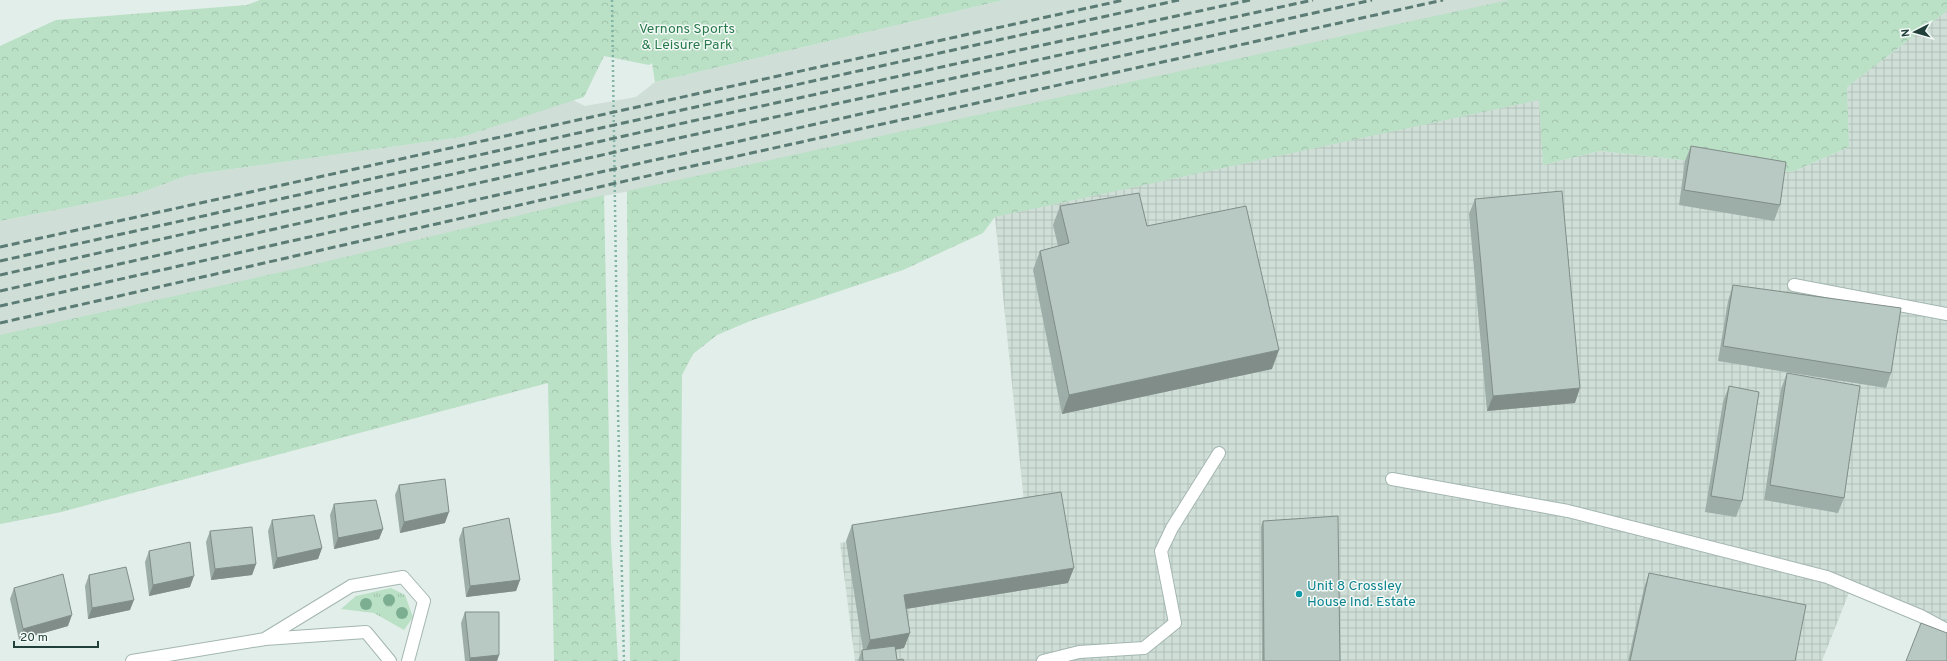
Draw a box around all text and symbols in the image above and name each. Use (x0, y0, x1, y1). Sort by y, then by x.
north arrow (1895, 12, 1935, 52)
park label: Vernons Sports & Leisure Park (639, 21, 735, 54)
text: N (1899, 28, 1913, 38)
place label: Unit 8 Crossley House Ind. Estate (1307, 578, 1416, 611)
marker: Unit 8 Crossley House Ind. Estate (1294, 589, 1304, 599)
scale bar (14, 623, 98, 649)
text: 20 m (20, 630, 48, 646)

